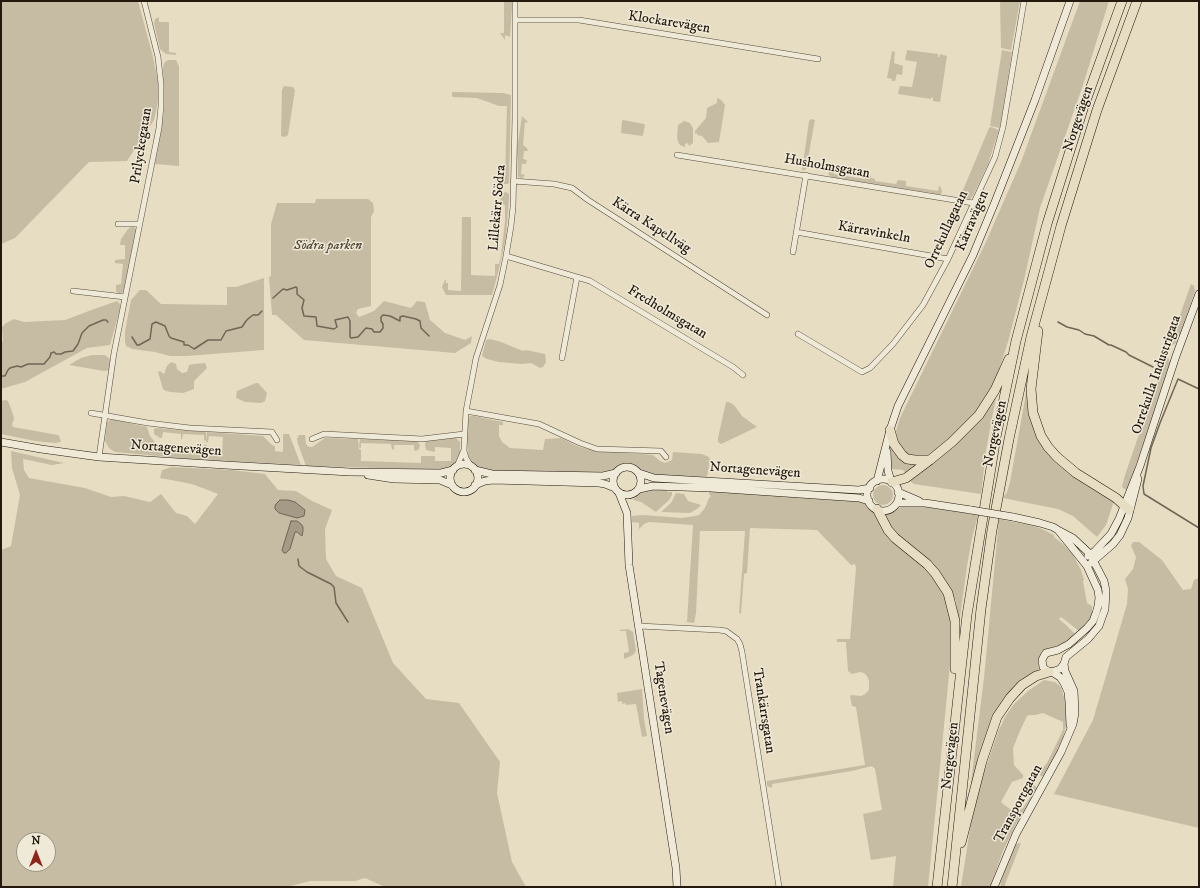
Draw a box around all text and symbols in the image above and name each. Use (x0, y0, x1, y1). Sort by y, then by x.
street label: Klockarevägen (627, 8, 711, 38)
street label: Norgevägen (1061, 84, 1097, 154)
street label: Prilyckegatan (128, 107, 156, 185)
street label: Husholmsgatan (783, 151, 871, 183)
street label: Lillekärr Södra (486, 164, 510, 252)
street label: Orrekullagatan (922, 188, 972, 272)
street label: Kärravägen (953, 188, 993, 254)
street label: Kärra Kapellväg (608, 194, 694, 258)
street label: Kärravinkeln (836, 218, 912, 248)
park label: Södra parken (294, 238, 362, 254)
street label: Fredholmsgatan (624, 283, 710, 343)
street label: Orrekulla Industrigata (1129, 313, 1185, 437)
street label: Norgevägen (981, 399, 1011, 469)
street label: Nortagenevägen (130, 437, 222, 461)
street label: Nortagenevägen (709, 459, 801, 483)
street label: Tagenevägen (649, 661, 677, 735)
street label: Trankärrsgatan (748, 667, 778, 755)
street label: Norgevägen (939, 721, 963, 791)
street label: Transportgatan (991, 762, 1047, 846)
north arrow (16, 832, 56, 872)
text: N (31, 834, 41, 848)

